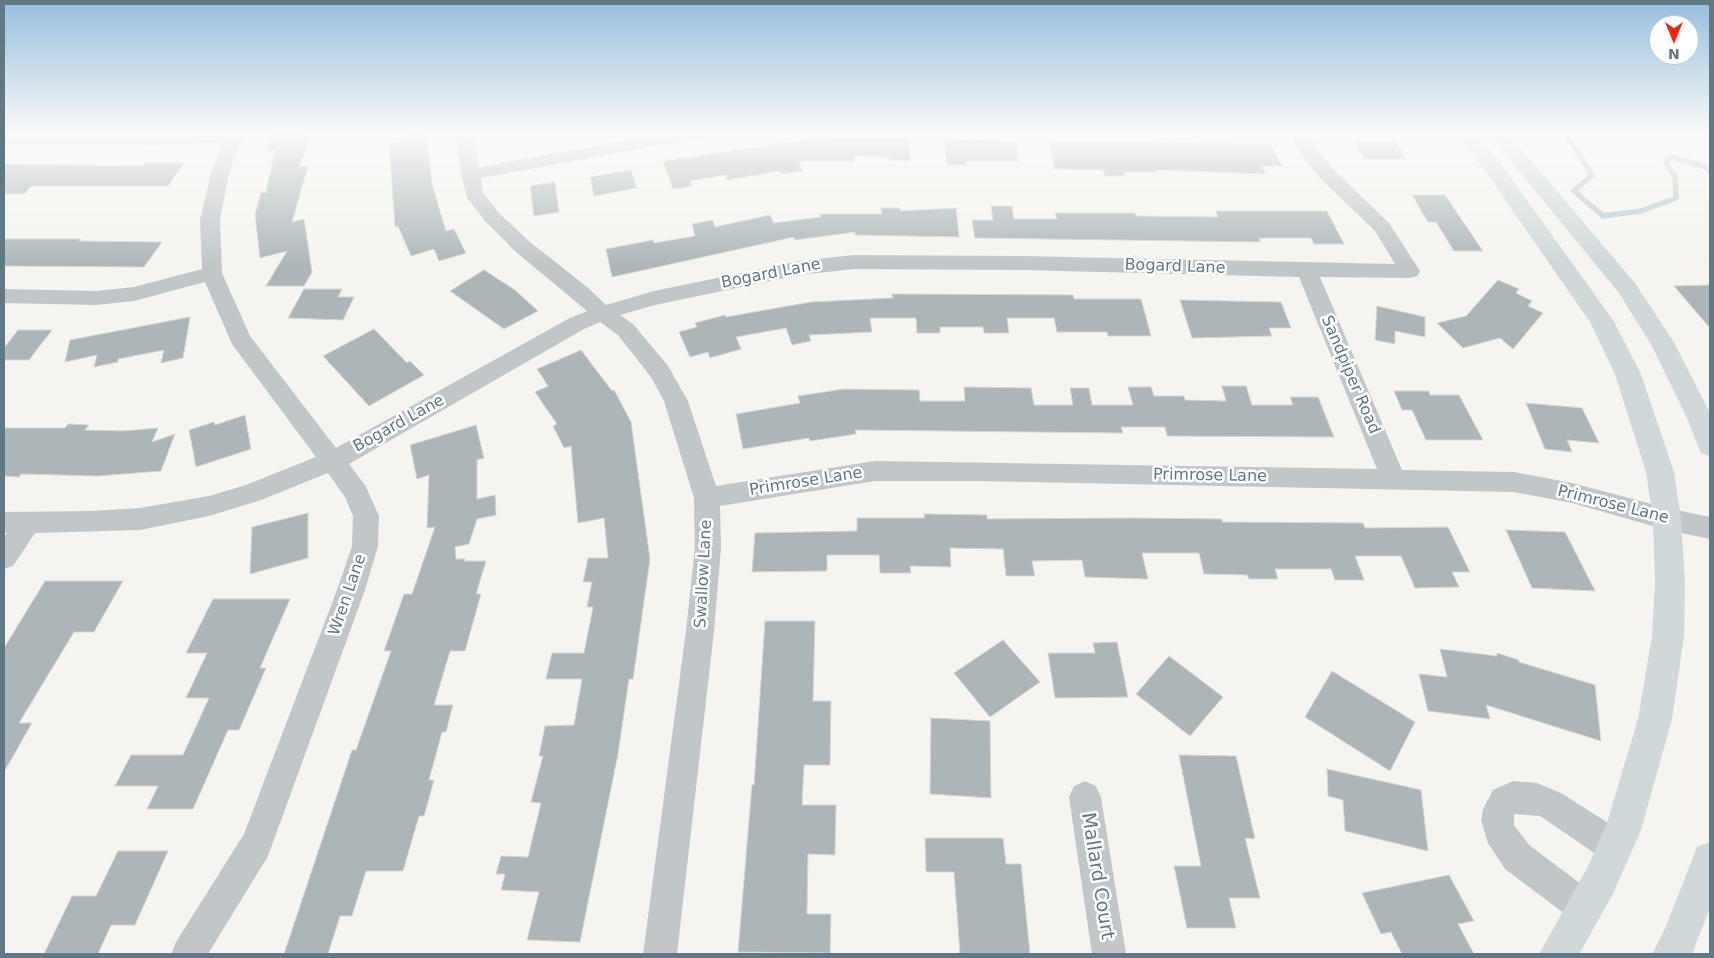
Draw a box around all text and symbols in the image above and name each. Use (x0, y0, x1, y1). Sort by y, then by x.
north arrow (1649, 15, 1699, 65)
text: N (1668, 46, 1680, 62)
street label: Bogard Lane (720, 255, 822, 293)
street label: Bogard Lane (1124, 256, 1226, 278)
street label: Sandpiper Road (1316, 313, 1384, 437)
street label: Bogard Lane (350, 391, 448, 457)
street label: Primrose Lane (748, 464, 864, 500)
street label: Primrose Lane (1153, 465, 1267, 487)
street label: Primrose Lane (1555, 482, 1671, 528)
street label: Swallow Lane (692, 519, 716, 629)
street label: Wren Lane (325, 552, 371, 638)
street label: Mallard Court (1076, 811, 1118, 941)

